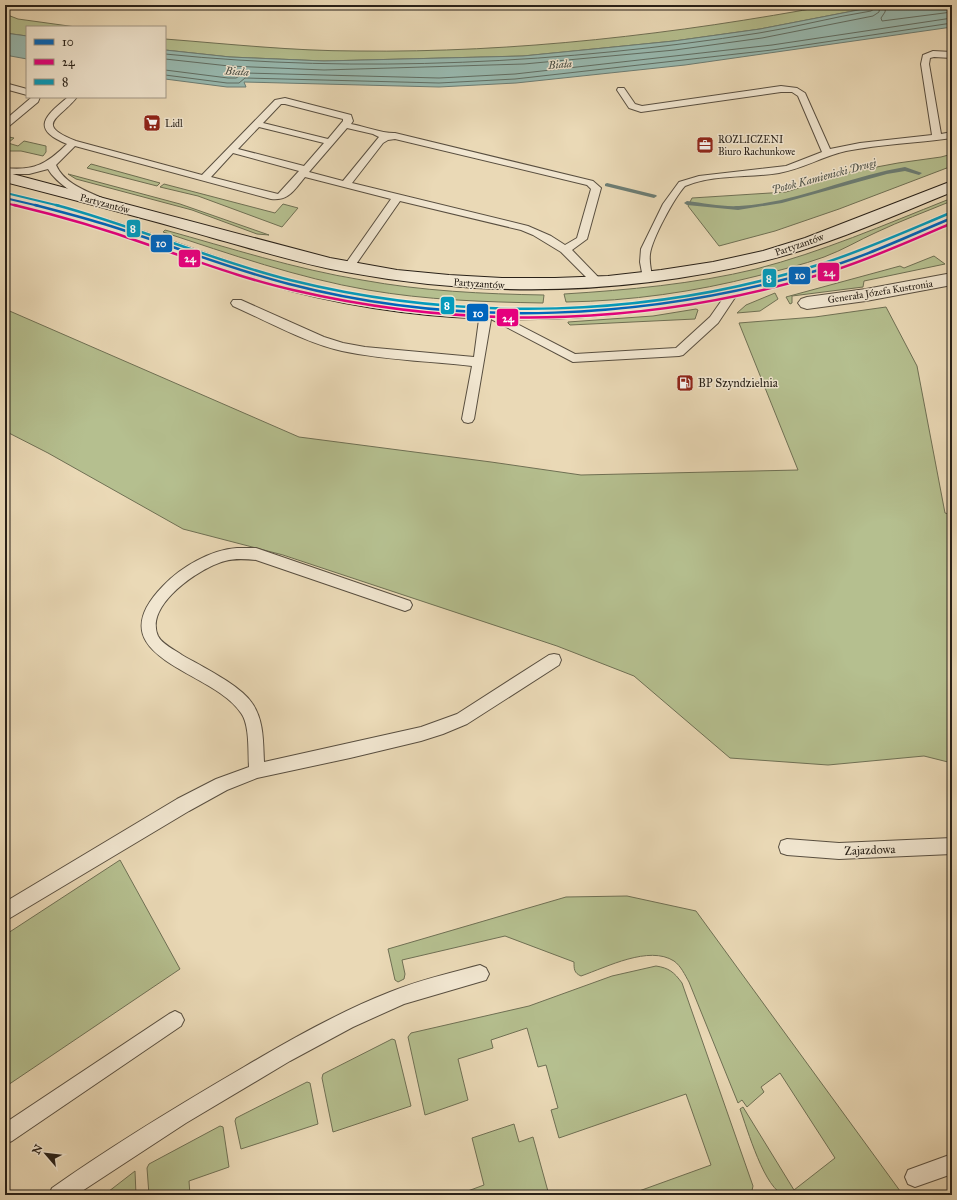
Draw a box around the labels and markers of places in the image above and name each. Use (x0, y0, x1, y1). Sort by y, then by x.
supermarket icon: Lidl (142, 113, 162, 133)
place label: Lidl (165, 118, 183, 130)
place label: ROZLICZENI Biuro Rachunkowe (718, 134, 796, 158)
office icon: ROZLICZENI Biuro Rachunkowe (695, 135, 715, 155)
fuel station icon: BP Szyndzielnia (675, 373, 695, 393)
place label: BP Szyndzielnia (698, 376, 779, 390)

